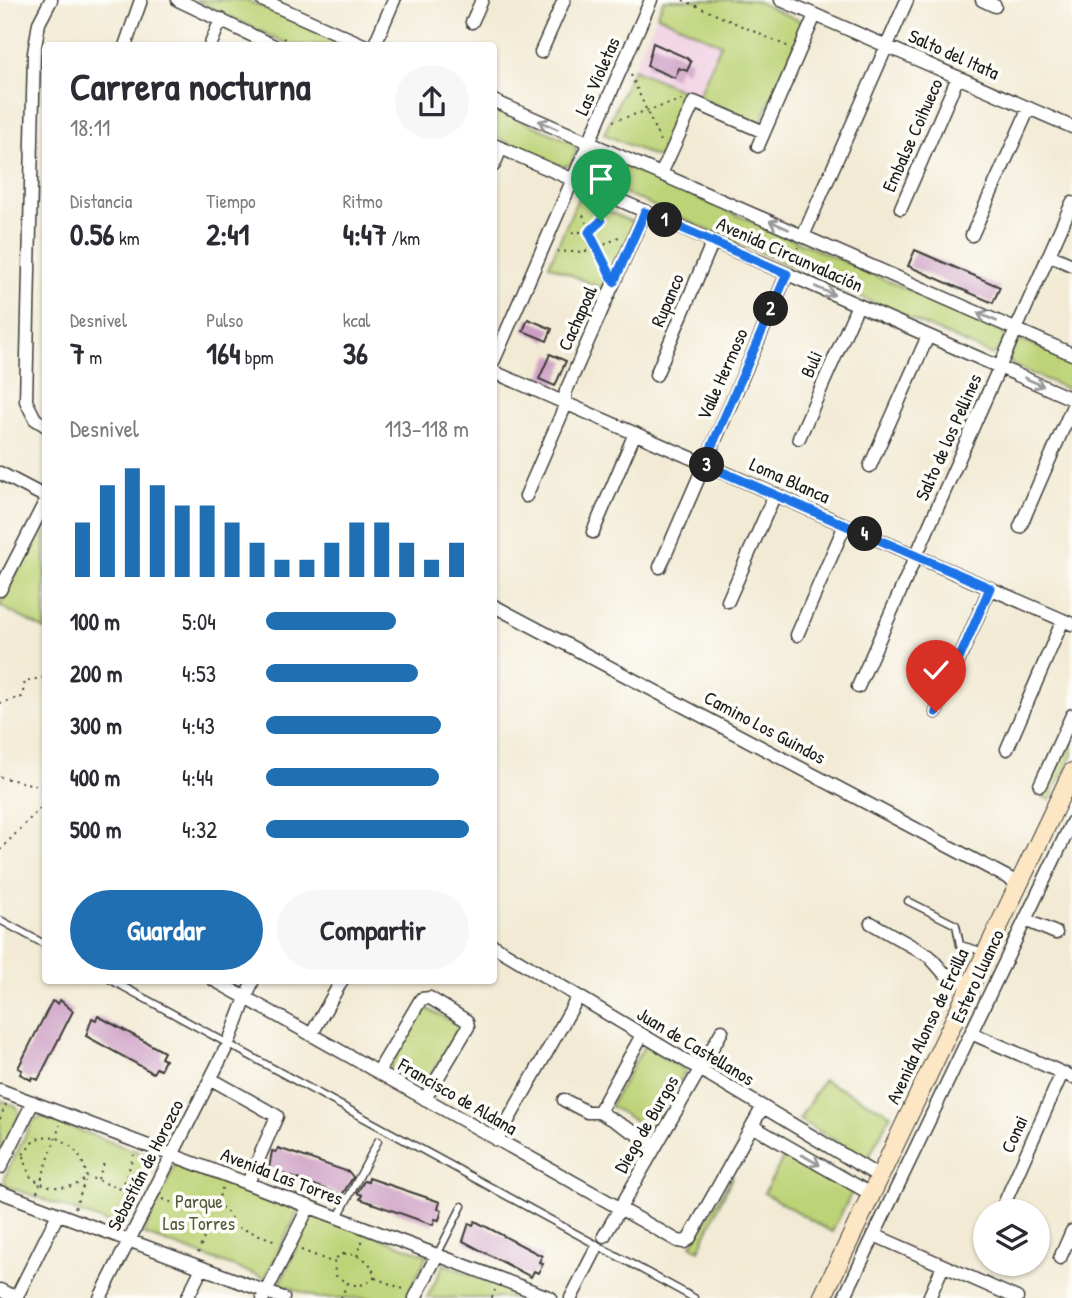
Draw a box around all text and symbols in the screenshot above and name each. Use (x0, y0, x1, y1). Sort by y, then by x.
street label: Salto del Itata (905, 22, 1004, 86)
street label: Las Violetas (568, 33, 626, 119)
text: Carrera nocturna (70, 60, 311, 112)
button: share (395, 65, 469, 139)
street label: Embalse Coihueco (875, 74, 949, 196)
text: 18:11 (70, 112, 110, 143)
one-way arrow (537, 118, 559, 131)
pin (571, 149, 631, 221)
icon: arrive (582, 160, 620, 198)
text: Distancia (70, 188, 132, 214)
text: Tiempo (206, 188, 256, 214)
text: Ritmo (343, 188, 383, 214)
pin: 1 (648, 202, 682, 238)
text: 1 (661, 206, 668, 232)
street label: Avenida Circunvalación (713, 210, 867, 298)
text: 0.56 (70, 214, 115, 254)
text: 2:41 (206, 214, 249, 254)
text: 4:47 (343, 214, 387, 254)
one-way arrow (768, 218, 790, 231)
text: km (115, 225, 140, 251)
text: /km (387, 225, 420, 251)
street label: Rupanco (644, 269, 690, 331)
street label: Cachapoal (551, 280, 603, 355)
one-way arrow (814, 285, 835, 298)
pin: 2 (754, 292, 788, 326)
text: 2 (766, 295, 775, 321)
text: Desnivel (70, 307, 127, 333)
text: Pulso (206, 307, 243, 333)
text: kcal (343, 307, 370, 333)
one-way arrow (977, 309, 998, 322)
street label: Valle Hermoso (690, 324, 754, 424)
text: 7 (70, 333, 85, 373)
text: 164 (206, 333, 240, 373)
text: 36 (343, 333, 368, 373)
text: m (85, 344, 102, 370)
text: bpm (240, 344, 274, 370)
street label: Buli (794, 347, 828, 381)
street label: Salto de los Pellines (908, 370, 988, 504)
one-way arrow (1022, 376, 1044, 389)
text: Desnivel (70, 413, 139, 444)
text: 113–118 m (385, 413, 469, 444)
pin: 3 (690, 448, 724, 482)
text: 3 (702, 451, 711, 477)
street label: Loma Blanca (746, 451, 835, 509)
pin: 4 (848, 516, 882, 552)
text: 4 (861, 520, 868, 546)
text: 100 m (70, 606, 120, 637)
text: 5:04 (182, 606, 216, 637)
pin (906, 640, 966, 712)
icon: check (917, 651, 955, 689)
text: 200 m (70, 658, 122, 689)
text: 4:53 (182, 658, 216, 689)
street label: Camino Los Guindos (700, 684, 830, 770)
text: 300 m (70, 710, 122, 741)
text: 4:43 (182, 710, 215, 741)
text: 400 m (70, 762, 120, 793)
text: 4:44 (182, 762, 213, 793)
text: 500 m (70, 814, 121, 845)
text: 4:32 (182, 814, 217, 845)
button: Guardar (70, 890, 263, 970)
button: Compartir (277, 890, 469, 970)
street label: Estero Lluanco (944, 925, 1010, 1027)
street label: Avenida Alonso de Ercilla (880, 944, 975, 1108)
street label: Juan de Castellanos (632, 1001, 760, 1091)
street label: Francisco de Aldana (393, 1051, 523, 1141)
street label: Diego de Burgos (608, 1070, 684, 1178)
street label: Sebastián de Horozco (101, 1095, 189, 1235)
street label: Conai (994, 1111, 1034, 1157)
street label: Avenida Las Torres (217, 1141, 347, 1211)
one-way arrow (801, 1153, 821, 1167)
park label: Parque Las Torres (163, 1188, 235, 1236)
map controls (973, 1199, 1050, 1276)
button: layers (973, 1199, 1050, 1276)

